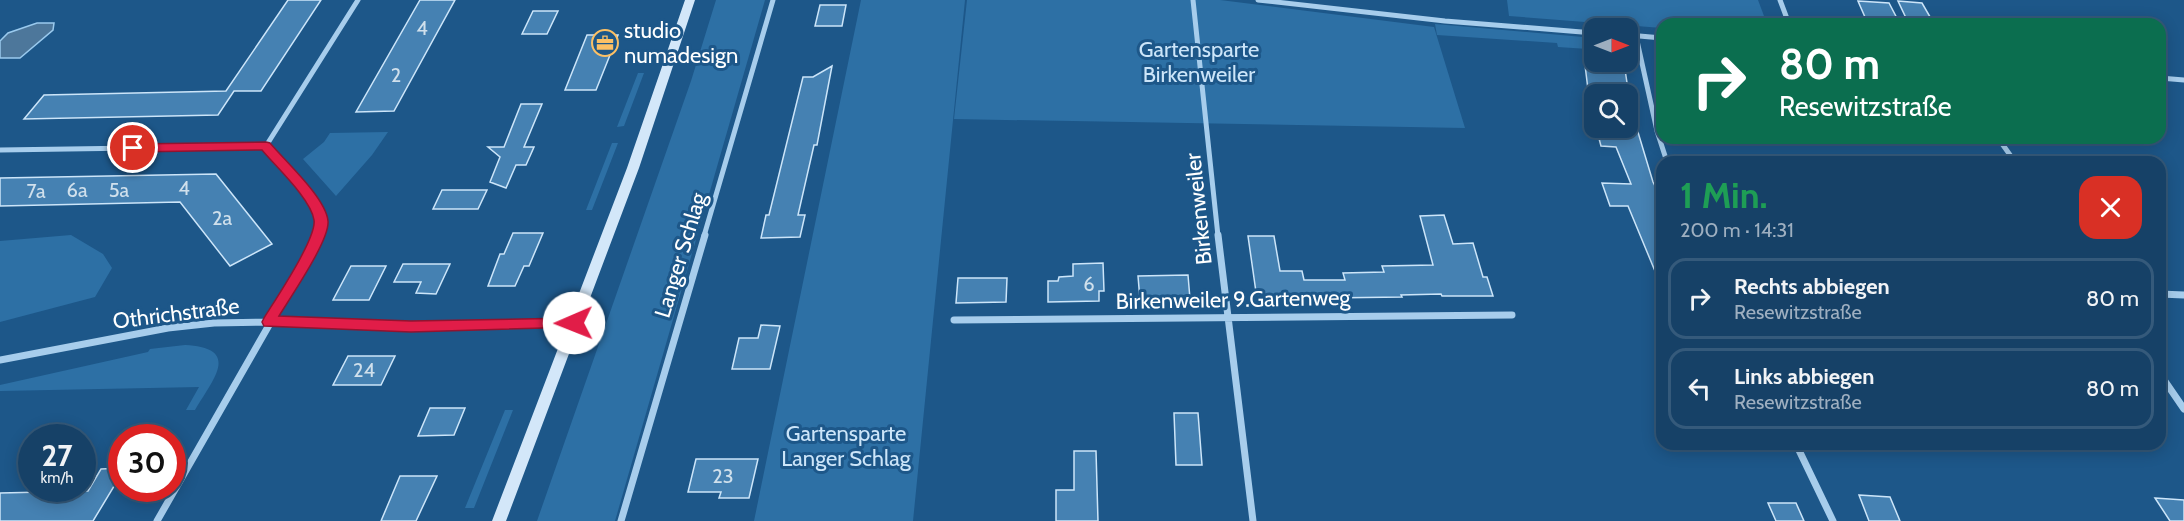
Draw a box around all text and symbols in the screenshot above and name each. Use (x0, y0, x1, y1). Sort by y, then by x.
house number: 4 (416, 16, 428, 40)
place label: studio numadesign (624, 17, 738, 69)
north arrow (1584, 18, 1638, 72)
map controls (1584, 18, 1638, 138)
office icon: studio numadesign (590, 28, 620, 58)
park label: Gartensparte Birkenweiler (1139, 36, 1259, 88)
text: 80 m (1779, 38, 1880, 90)
icon: right (1680, 42, 1758, 120)
house number: 2 (391, 63, 401, 87)
button: search (1584, 84, 1638, 138)
text: Resewitzstraße (1779, 90, 1952, 123)
pin (107, 122, 158, 173)
icon: arrive (116, 131, 149, 164)
street label: Birkenweiler (1179, 152, 1218, 266)
text: 1 Min. (1680, 173, 1768, 217)
house number: 4 (178, 176, 190, 200)
button: close (2079, 176, 2142, 239)
house number: 6a (67, 178, 88, 202)
house number: 5a (109, 178, 130, 202)
house number: 7a (27, 179, 46, 203)
street label: Langer Schlag (649, 188, 713, 321)
house number: 2a (212, 206, 232, 230)
text: 200 m · 14:31 (1680, 218, 1794, 242)
house number: 6 (1083, 272, 1095, 296)
text: Rechts abbiegen (1734, 273, 1890, 300)
icon: right (1683, 282, 1716, 315)
street label: Birkenweiler 9.Gartenweg (1115, 284, 1352, 315)
text: 80 m (2086, 285, 2139, 312)
position arrow (542, 291, 606, 355)
street label: Othrichstraße (111, 292, 241, 335)
text: Resewitzstraße (1734, 300, 1862, 324)
house number: 24 (353, 358, 375, 382)
text: Links abbiegen (1734, 363, 1874, 390)
icon: left (1683, 372, 1716, 405)
text: 80 m (2086, 375, 2139, 402)
text: Resewitzstraße (1734, 390, 1862, 414)
park label: Gartensparte Langer Schlag (781, 420, 912, 472)
speed limit sign: 30 (108, 424, 186, 502)
text: 27 (41, 437, 73, 474)
house number: 23 (712, 464, 734, 488)
text: km/h (41, 469, 73, 487)

